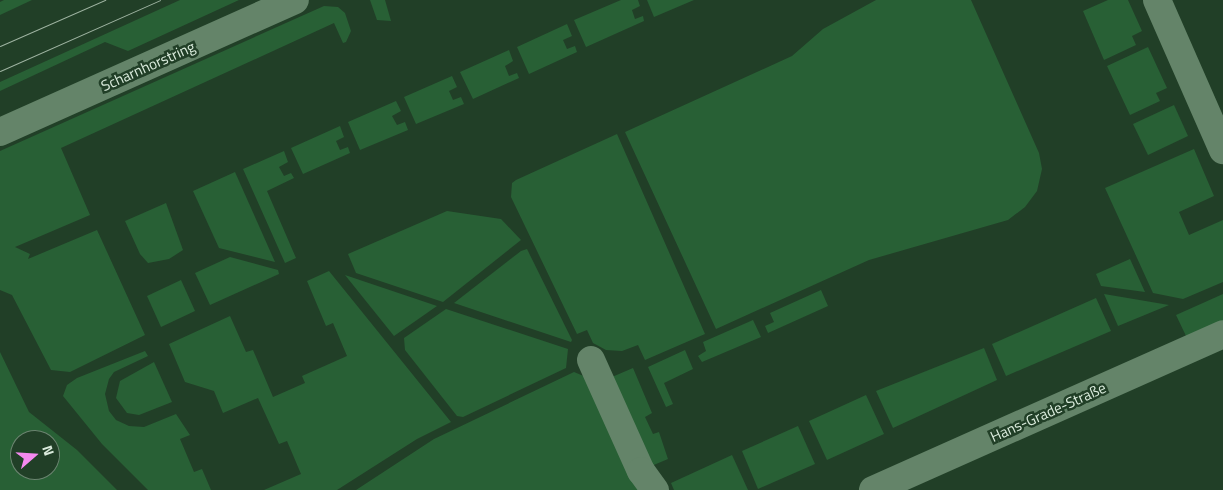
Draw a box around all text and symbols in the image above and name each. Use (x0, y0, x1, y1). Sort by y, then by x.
street label: Scharnhorstring (98, 37, 198, 95)
street label: Hans-Grade-Straße (987, 378, 1109, 446)
north arrow (10, 430, 60, 480)
text: N (37, 442, 60, 458)

